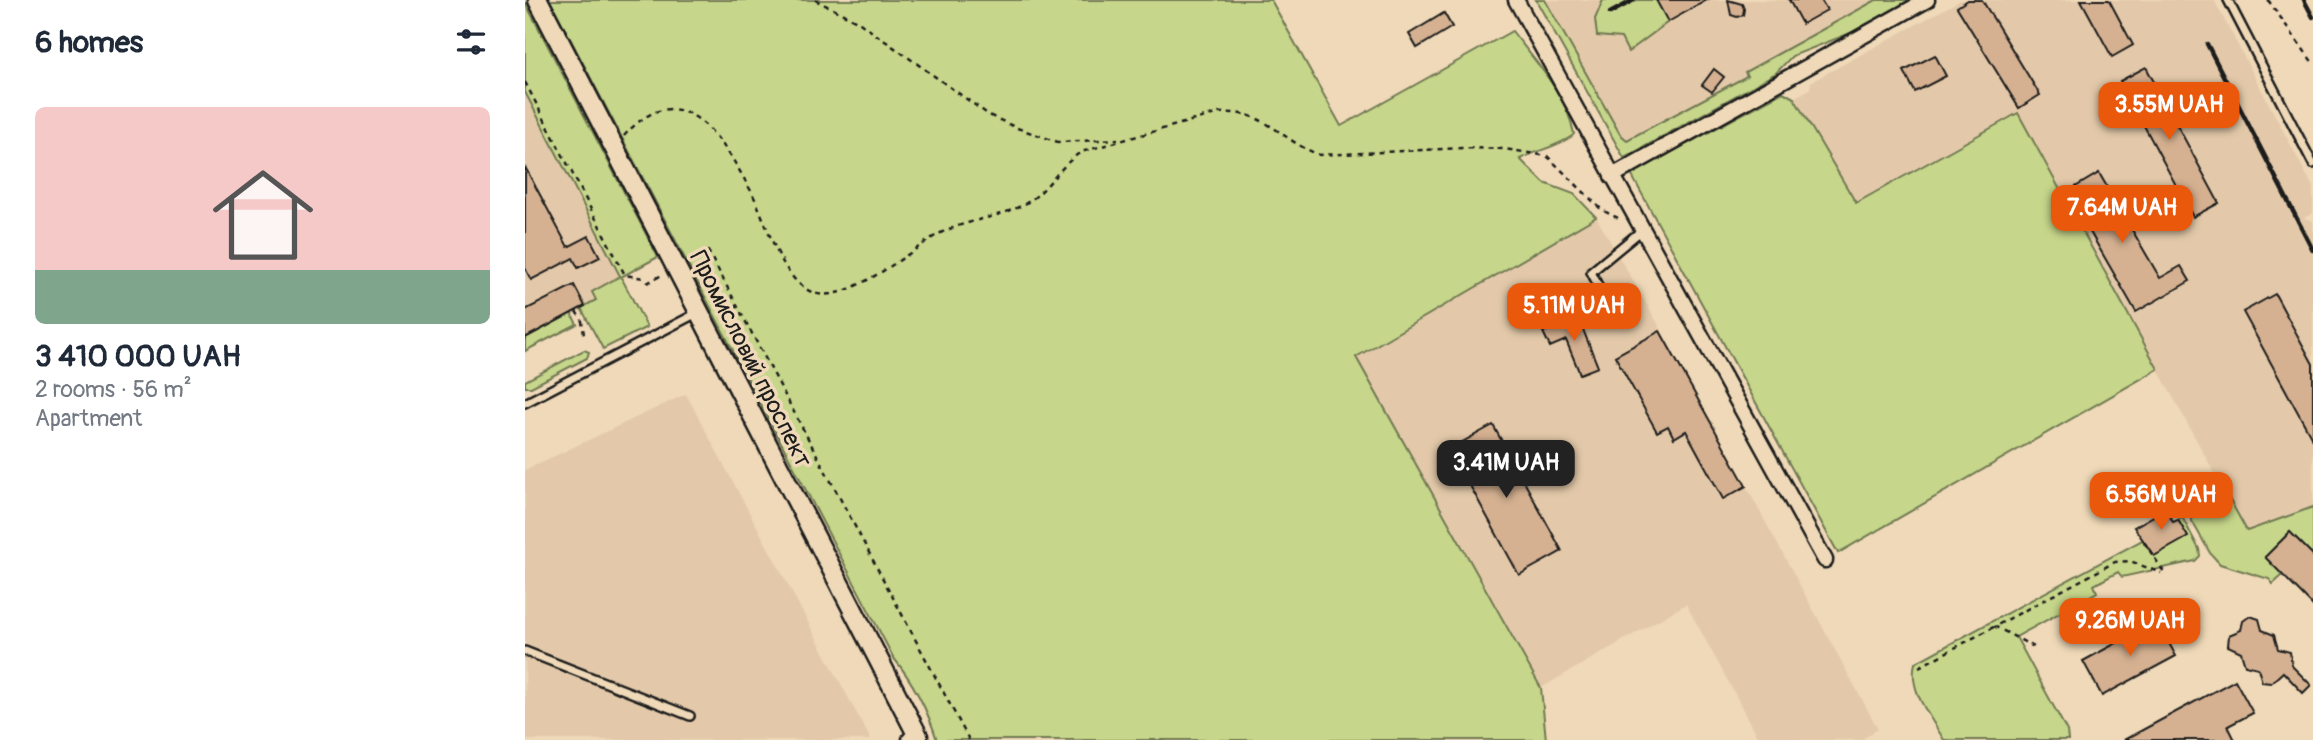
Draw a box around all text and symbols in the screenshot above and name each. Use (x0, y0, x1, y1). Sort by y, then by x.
icon: filters (452, 23, 490, 61)
text: 6 homes (35, 24, 143, 61)
pin: 3.55M UAH (2089, 82, 2249, 142)
text: 3.55M UAH (2114, 90, 2224, 119)
icon: home (200, 152, 326, 278)
pin: 7.64M UAH (2042, 186, 2202, 245)
text: 7.64M UAH (2067, 193, 2177, 222)
street label: Промисловий проспект (683, 246, 818, 472)
pin: 5.11M UAH (1494, 284, 1654, 343)
text: 5.11M UAH (1523, 291, 1625, 320)
text: 3 410 000 UAH (35, 338, 241, 375)
text: 2 rooms · 56 m² (35, 375, 192, 404)
text: Apartment (35, 404, 142, 433)
pin: 3.41M UAH (1426, 440, 1586, 500)
text: 3.41M UAH (1453, 448, 1559, 477)
pin: 6.56M UAH (2081, 472, 2241, 532)
text: 6.56M UAH (2106, 480, 2216, 509)
pin: 9.26M UAH (2050, 598, 2210, 658)
text: 9.26M UAH (2075, 606, 2185, 635)

